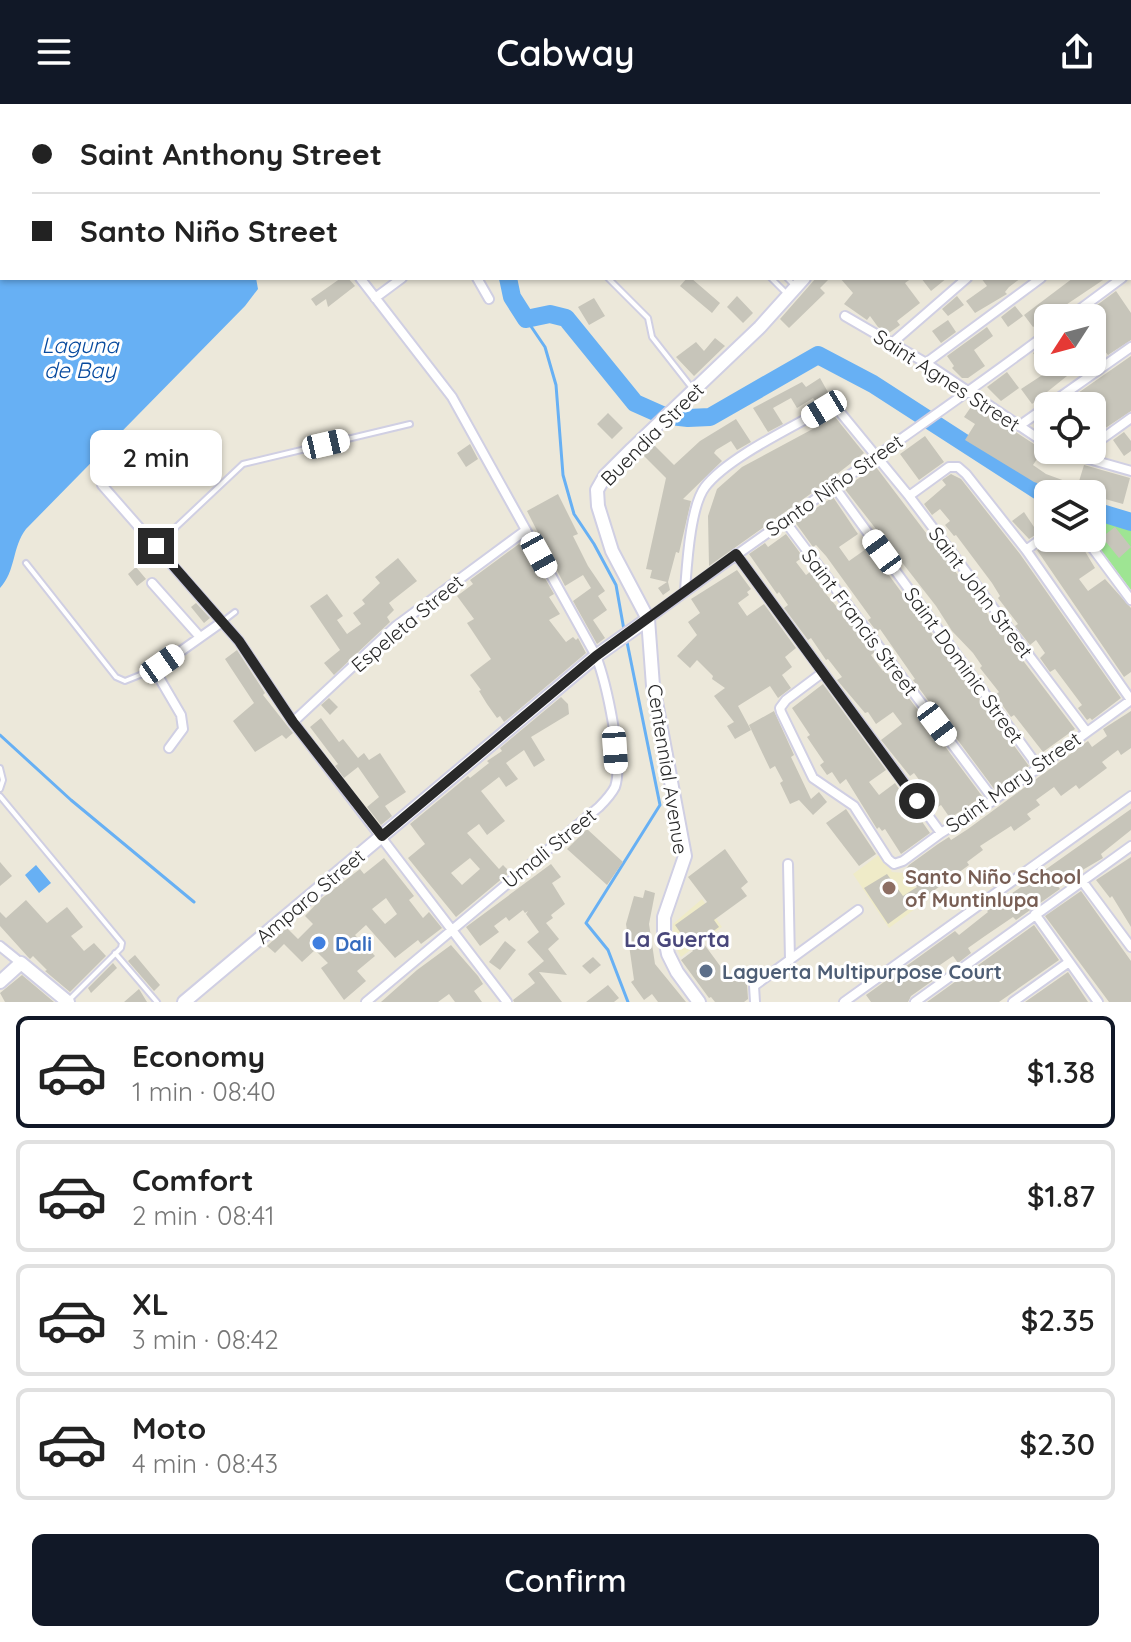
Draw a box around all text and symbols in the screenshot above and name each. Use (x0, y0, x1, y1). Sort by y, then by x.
icon: menu (32, 30, 76, 74)
text: Cabway (496, 30, 635, 75)
icon: share (1055, 30, 1099, 74)
text: Saint Anthony Street (80, 135, 382, 173)
text: Santo Niño Street (80, 212, 338, 250)
north arrow (1034, 304, 1106, 376)
map controls (1034, 304, 1106, 552)
street label: Saint Agnes Street (869, 323, 1025, 437)
water label: Laguna de Bay (41, 331, 120, 384)
street label: Buendia Street (595, 377, 709, 491)
car (797, 386, 851, 432)
button: locate (1034, 392, 1106, 464)
car (300, 427, 352, 461)
street label: Santo Niño Street (761, 428, 908, 542)
callout: 2 min (90, 430, 222, 486)
text: 2 min (122, 441, 190, 474)
button: layers (1034, 480, 1106, 552)
street label: Saint John Street (923, 521, 1039, 663)
car (858, 526, 906, 578)
route end (138, 528, 174, 564)
car (517, 528, 561, 582)
street label: Saint Francis Street (796, 543, 924, 701)
street label: Espeleta Street (346, 569, 468, 677)
street label: Saint Dominic Street (899, 582, 1029, 748)
car (135, 640, 189, 688)
street label: Centennial Avenue (642, 682, 694, 856)
car (913, 698, 961, 750)
car (601, 725, 629, 775)
street label: Saint Mary Street (941, 726, 1086, 838)
route start (899, 783, 935, 819)
street label: Umali Street (497, 802, 601, 893)
street label: Amparo Street (250, 843, 370, 949)
place label: Santo Niño School of Muntinlupa (905, 864, 1081, 912)
marker: Santo Niño School of Muntinlupa (880, 879, 898, 897)
district label: La Guerta (624, 925, 730, 953)
place label: Dali (335, 931, 372, 956)
marker: Dali (310, 934, 328, 952)
place label: Laguerta Multipurpose Court (722, 959, 1002, 984)
marker: Laguerta Multipurpose Court (697, 962, 715, 980)
icon: car (36, 1036, 108, 1108)
text: Economy (132, 1037, 265, 1075)
text: $1.38 (1027, 1053, 1095, 1091)
text: 1 min · 08:40 (132, 1075, 276, 1108)
icon: car (36, 1160, 108, 1232)
text: Comfort (132, 1161, 253, 1199)
text: $1.87 (1027, 1177, 1095, 1215)
text: 2 min · 08:41 (132, 1199, 275, 1232)
icon: car (36, 1284, 108, 1356)
text: XL (132, 1285, 169, 1323)
text: $2.35 (1021, 1301, 1095, 1339)
text: 3 min · 08:42 (132, 1323, 279, 1356)
icon: car (36, 1408, 108, 1480)
text: Moto (132, 1409, 206, 1447)
text: $2.30 (1020, 1425, 1095, 1463)
text: 4 min · 08:43 (132, 1447, 278, 1480)
button: Confirm (32, 1534, 1099, 1626)

